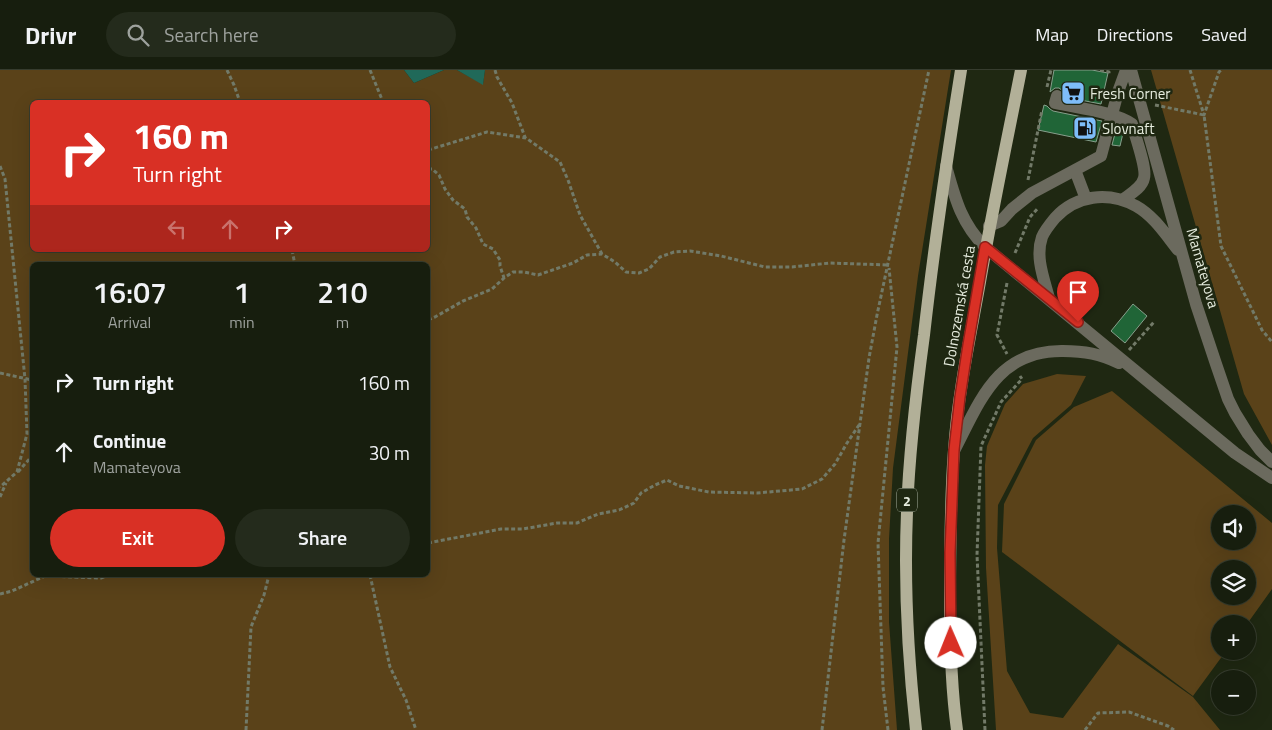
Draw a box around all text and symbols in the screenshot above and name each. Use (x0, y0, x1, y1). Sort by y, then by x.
search box (106, 12, 456, 57)
text: Drivr (25, 17, 76, 53)
text: Search here (164, 20, 259, 49)
icon: search (124, 21, 152, 49)
text: Map (1035, 21, 1069, 48)
text: Directions (1097, 21, 1173, 48)
text: Saved (1201, 21, 1247, 48)
supermarket icon: Fresh Corner (1060, 80, 1086, 106)
place label: Fresh Corner (1090, 82, 1170, 105)
text: 160 m (133, 109, 229, 163)
fuel station icon: Slovnaft (1072, 115, 1098, 141)
place label: Slovnaft (1102, 117, 1155, 140)
icon: right (50, 120, 115, 185)
text: Turn right (133, 157, 222, 191)
icon: left (163, 215, 191, 243)
icon: ahead (216, 215, 244, 243)
icon: right (269, 215, 297, 243)
street label: Mamateyova (1181, 225, 1226, 311)
street label: Dolnozemská cesta (937, 243, 981, 368)
text: 16:07 (92, 269, 167, 315)
text: 1 (234, 269, 250, 315)
text: 210 (317, 269, 368, 315)
pin (1057, 271, 1099, 322)
icon: arrive (1064, 278, 1092, 306)
text: Arrival (108, 310, 151, 334)
text: min (229, 310, 255, 334)
text: m (336, 310, 349, 334)
icon: right (50, 368, 78, 396)
text: Turn right (93, 368, 174, 397)
text: 160 m (358, 368, 410, 397)
text: Continue (93, 426, 166, 455)
icon: ahead (50, 438, 78, 466)
text: 30 m (369, 438, 410, 467)
text: Mamateyova (93, 455, 181, 479)
road number: 2 (897, 488, 917, 512)
map controls (1211, 505, 1256, 715)
button: sound (1211, 505, 1256, 550)
button: Exit (50, 509, 225, 567)
button: Share (235, 509, 410, 567)
button: layers (1211, 560, 1256, 605)
button: + (1211, 615, 1256, 660)
position arrow (924, 616, 976, 668)
button: − (1211, 670, 1256, 715)

